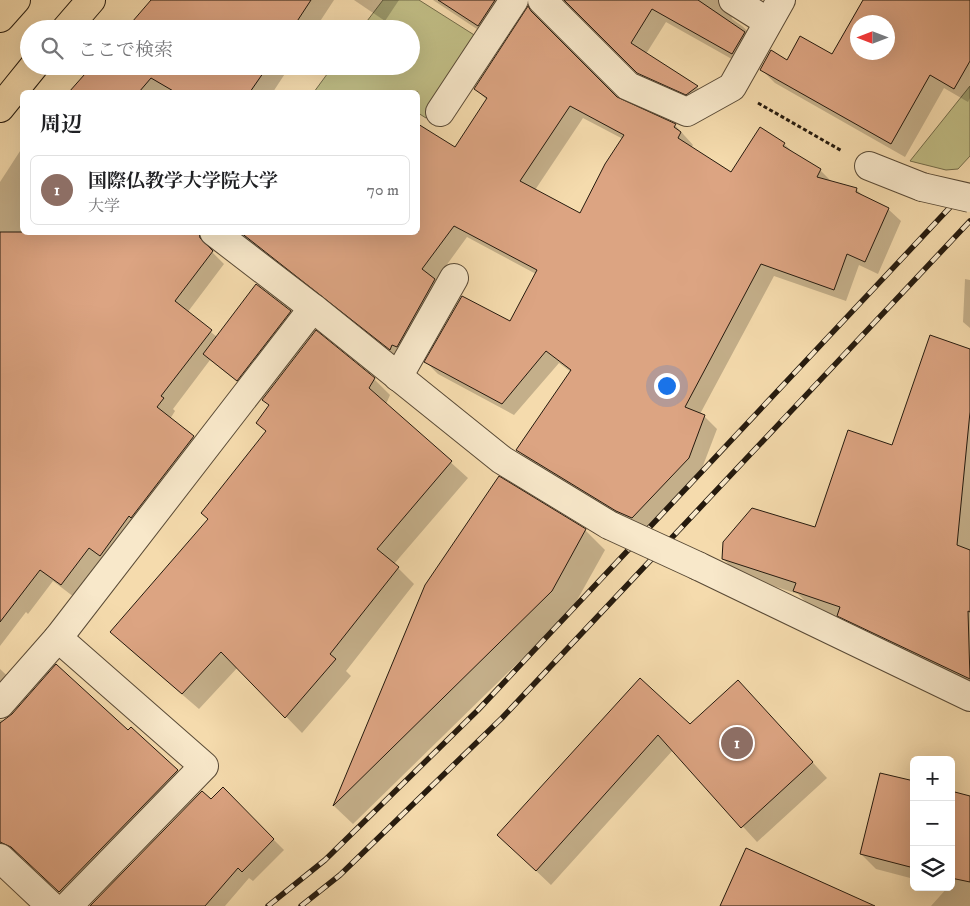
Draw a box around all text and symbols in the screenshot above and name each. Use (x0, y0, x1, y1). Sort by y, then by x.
north arrow (850, 15, 895, 60)
search box (20, 20, 420, 75)
icon: search (38, 34, 66, 62)
text: ここで検索 (78, 39, 173, 62)
text: 周辺 (40, 112, 82, 138)
text: 国際仏教学大学院大学 (88, 170, 278, 193)
text: 1 (54, 180, 60, 200)
text: 70 m (367, 180, 399, 200)
text: 大学 (88, 196, 120, 216)
your location (654, 373, 680, 399)
pin: 1 (721, 724, 753, 762)
map controls (910, 756, 955, 891)
button: + (910, 756, 955, 801)
button: − (910, 801, 955, 846)
button: layers (910, 846, 955, 891)

